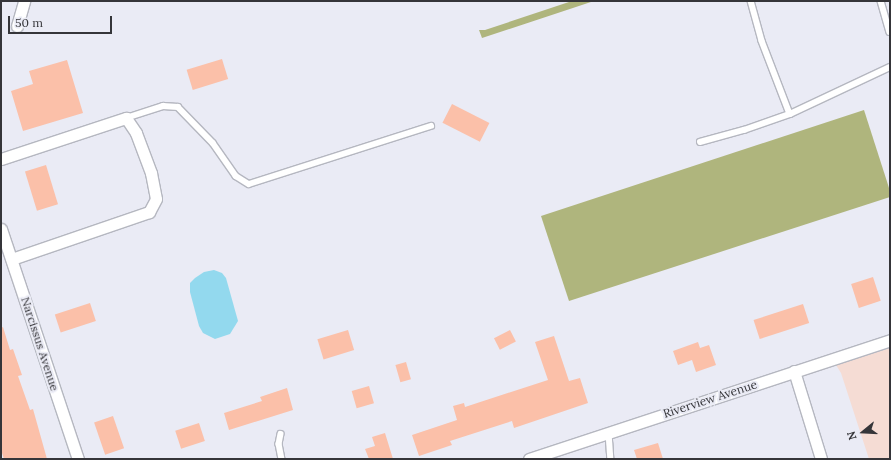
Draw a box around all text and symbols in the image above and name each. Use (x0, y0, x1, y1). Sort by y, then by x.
scale bar (10, 8, 114, 34)
text: 50 m (15, 15, 43, 30)
street label: Narcissus Avenue (18, 295, 62, 393)
street label: Riverview Avenue (661, 377, 759, 421)
north arrow (843, 412, 883, 452)
text: N (844, 430, 860, 442)

